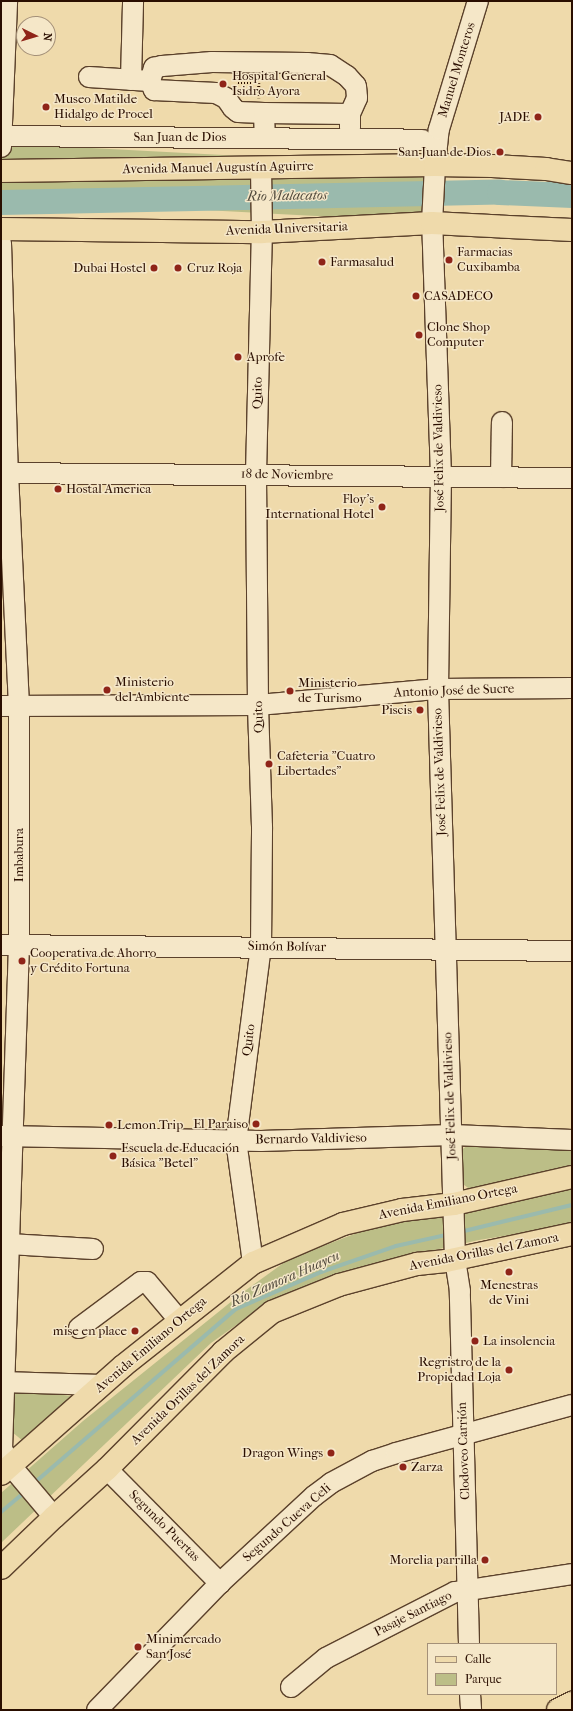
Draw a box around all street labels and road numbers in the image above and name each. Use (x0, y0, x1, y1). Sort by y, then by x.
street label: Manuel Monteros (435, 20, 479, 120)
street label: San Juan de Dios (134, 129, 226, 145)
street label: Avenida Manuel Augustín Aguirre (122, 159, 314, 177)
street label: Avenida Universitaria (226, 219, 348, 239)
street label: Quito (250, 377, 266, 409)
street label: José Felix de Valdivieso (430, 384, 448, 512)
street label: 18 de Noviembre (241, 466, 333, 484)
street label: Antonio José de Sucre (393, 681, 515, 701)
street label: Quito (251, 701, 267, 733)
street label: José Felix de Valdivieso (430, 708, 450, 836)
street label: Imbabura (11, 828, 27, 882)
street label: Simón Bolívar (248, 939, 326, 955)
street label: Quito (239, 1023, 259, 1057)
street label: José Felix de Valdivieso (440, 1032, 460, 1160)
street label: Bernardo Valdivieso (255, 1130, 367, 1148)
street label: Avenida Emiliano Ortega (377, 1181, 519, 1223)
street label: Avenida Orillas del Zamora (408, 1230, 560, 1274)
street label: Avenida Emiliano Ortega (92, 1294, 210, 1396)
street label: Avenida Orillas del Zamora (128, 1332, 248, 1448)
street label: Clodoveo Carrión (454, 1402, 474, 1500)
street label: Segundo Cueva Celi (240, 1480, 334, 1566)
street label: Segundo Puertas (125, 1487, 203, 1565)
street label: Pasaje Santiago (371, 1588, 455, 1640)

